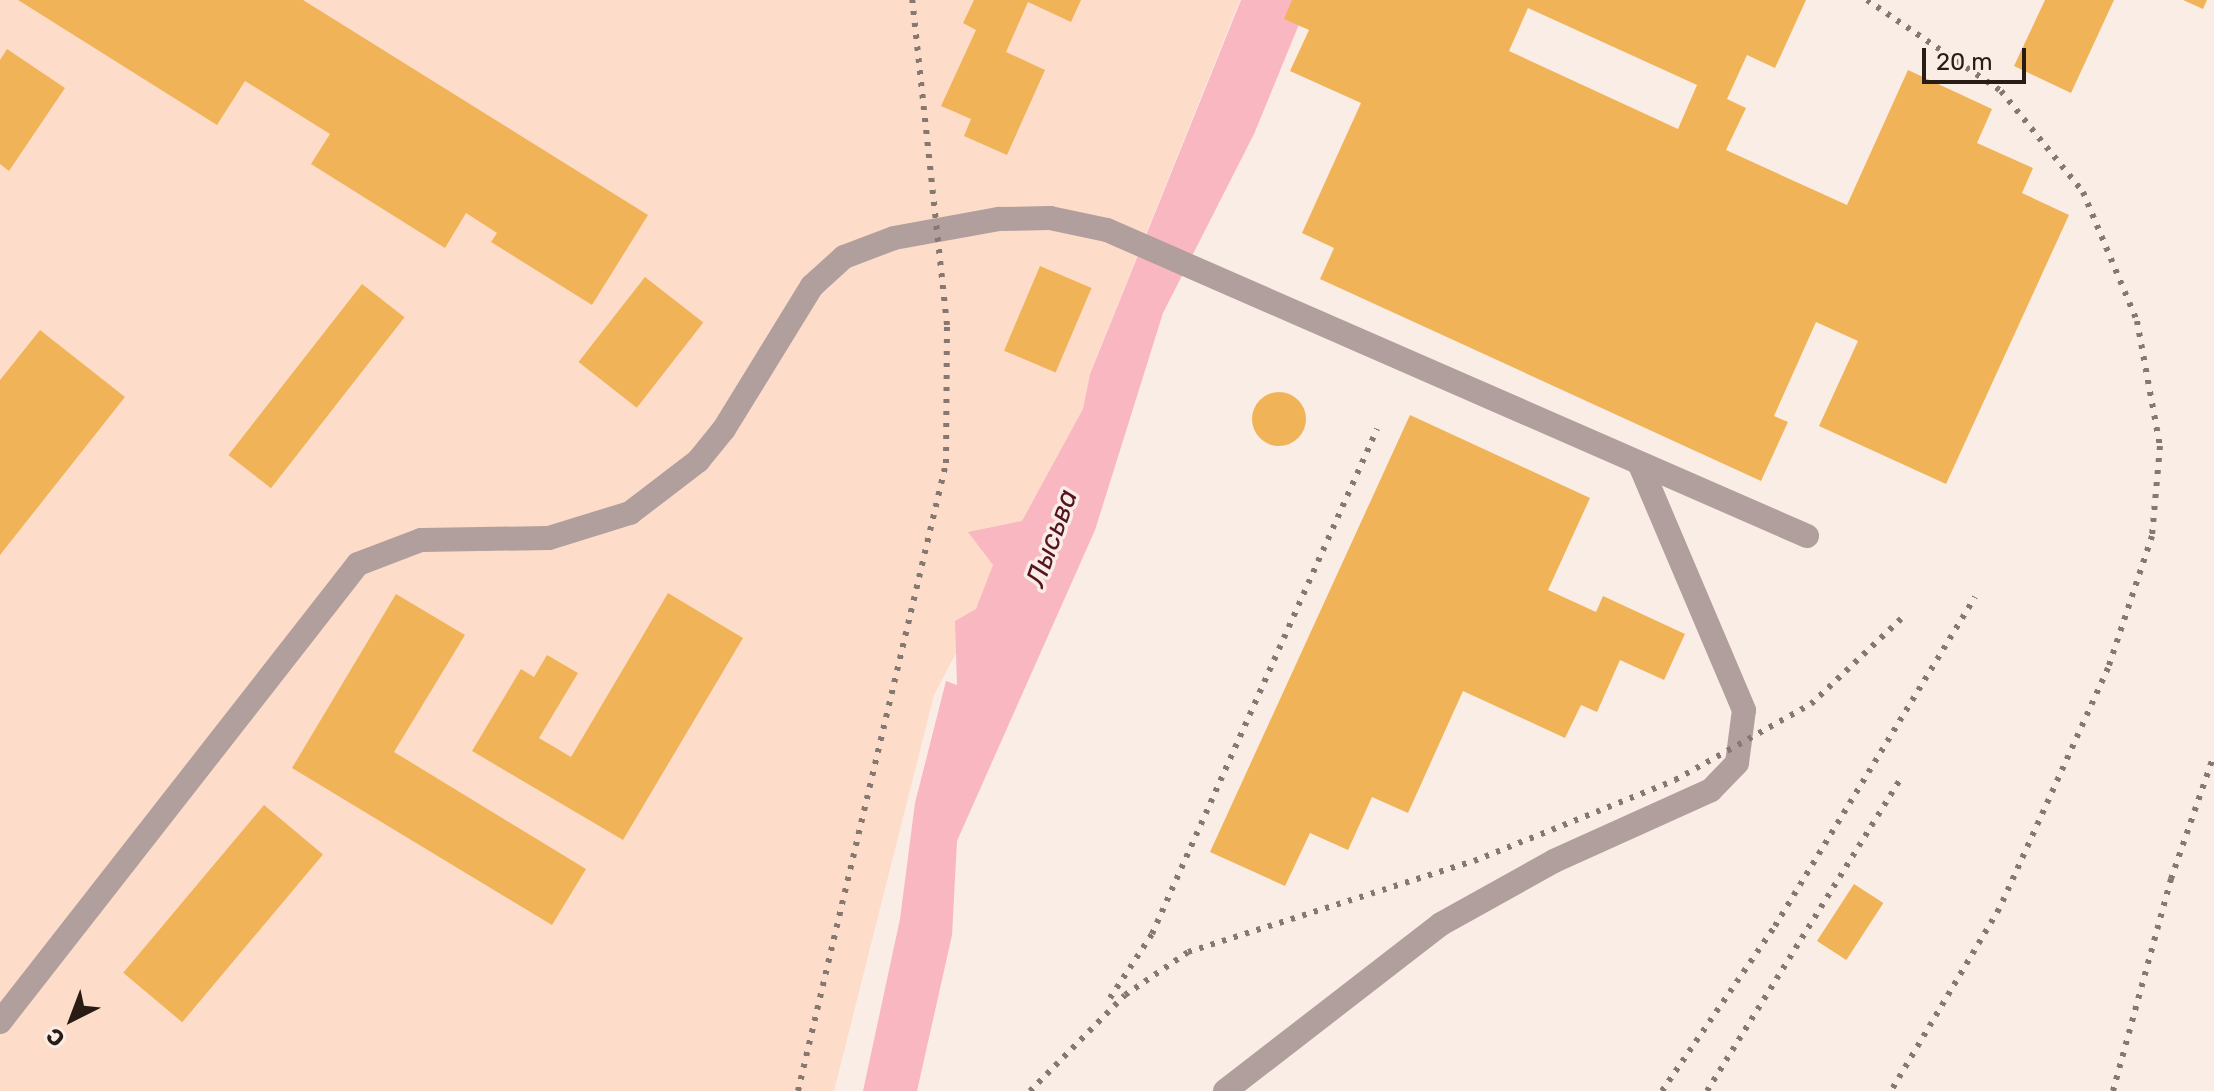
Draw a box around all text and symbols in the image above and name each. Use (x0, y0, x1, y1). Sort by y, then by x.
scale bar (1926, 32, 2030, 82)
text: 20 m (1936, 48, 1993, 76)
water label: Лысьва (1019, 485, 1085, 591)
north arrow (32, 979, 112, 1059)
text: С (41, 1022, 70, 1052)

